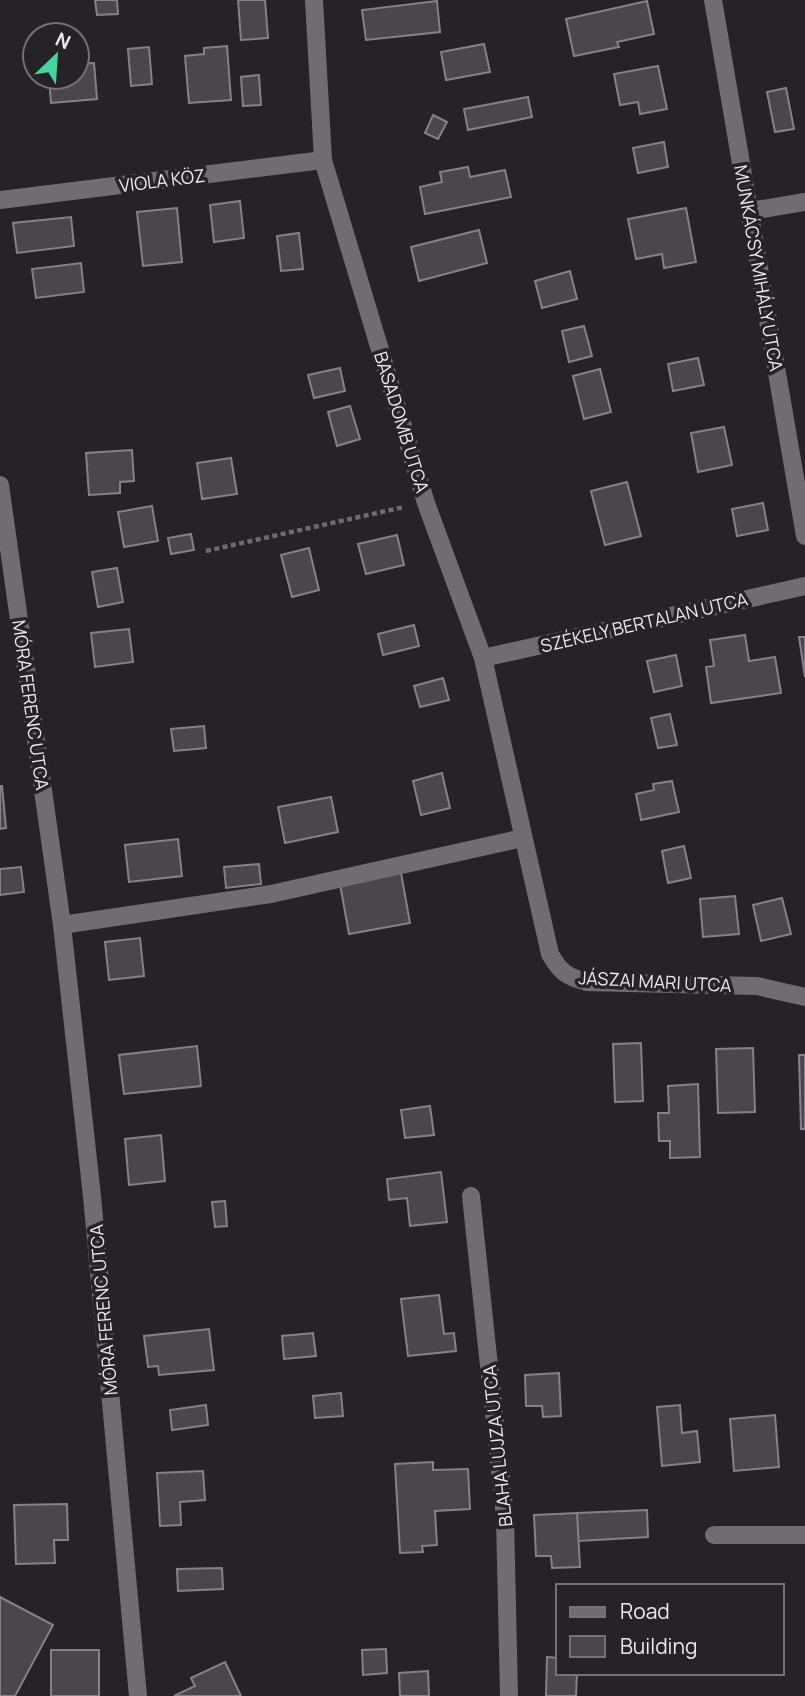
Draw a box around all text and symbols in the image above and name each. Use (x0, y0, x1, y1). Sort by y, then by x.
north arrow (21, 21, 91, 91)
text: N (52, 26, 75, 55)
street label: VIOLA KÖZ (118, 163, 206, 197)
street label: MUNKÁCSY MIHÁLY UTCA (729, 163, 789, 374)
street label: BASADOMB UTCA (369, 348, 435, 496)
street label: SZÉKELY BERTALAN UTCA (538, 586, 750, 658)
street label: MÓRA FERENC UTCA (7, 618, 55, 792)
street label: JÁSZAI MARI UTCA (578, 965, 733, 997)
street label: MÓRA FERENC UTCA (84, 1223, 122, 1396)
street label: BLAHA LUJZA UTCA (477, 1363, 517, 1528)
legend (556, 1584, 784, 1675)
text: Road (620, 1597, 670, 1625)
text: Building (620, 1632, 697, 1660)

